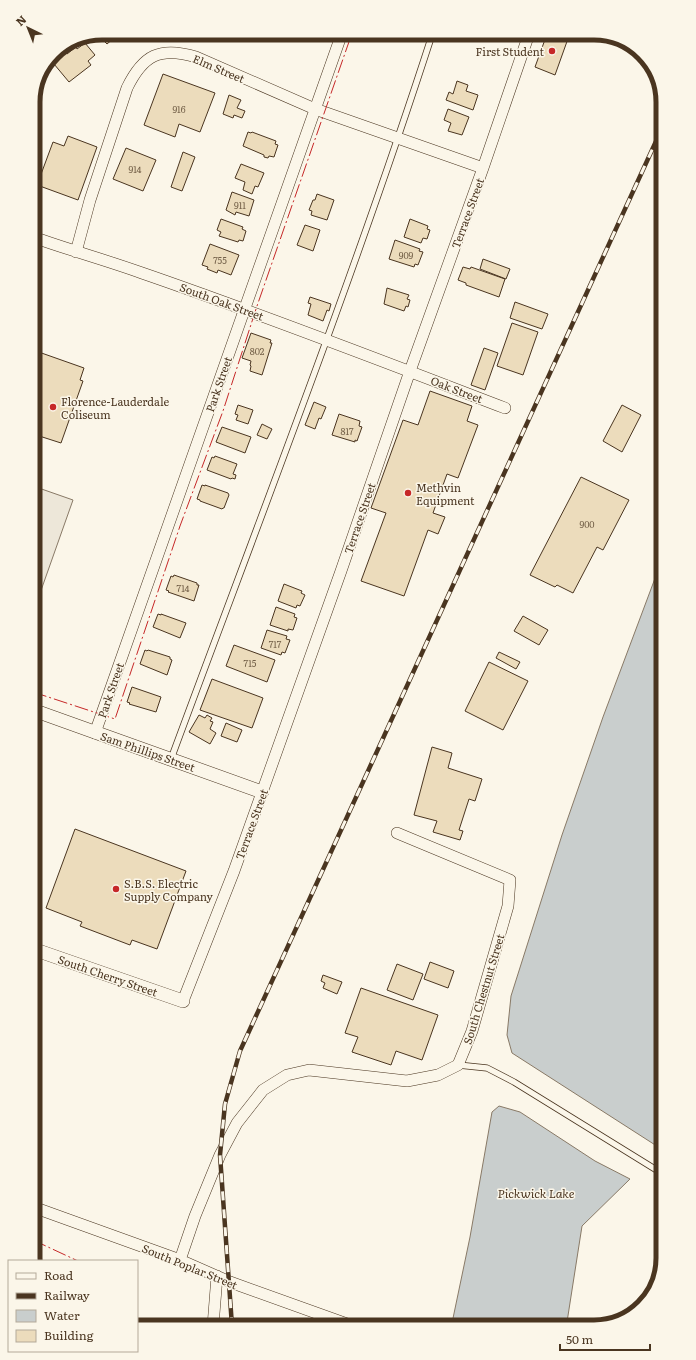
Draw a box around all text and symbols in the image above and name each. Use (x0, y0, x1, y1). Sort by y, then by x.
north arrow (8, 8, 48, 48)
text: N (12, 11, 29, 29)
place label: First Student (476, 43, 545, 59)
marker: First Student (547, 46, 557, 56)
street label: Elm Street (191, 50, 248, 86)
house number: 916 (172, 102, 186, 116)
house number: 914 (129, 162, 142, 176)
street label: Terrace Street (447, 175, 487, 251)
house number: 911 (234, 198, 246, 212)
house number: 909 (399, 248, 414, 262)
house number: 755 (213, 253, 227, 267)
street label: South Oak Street (178, 278, 267, 324)
house number: 802 (250, 344, 265, 358)
street label: Park Street (201, 354, 235, 414)
street label: Oak Street (429, 372, 486, 406)
place label: Florence-Lauderdale Coliseum (61, 393, 170, 422)
marker: Florence-Lauderdale Coliseum (48, 402, 58, 412)
house number: 817 (341, 424, 354, 438)
place label: Methvin Equipment (416, 479, 475, 508)
street label: Terrace Street (339, 480, 379, 556)
marker: Methvin Equipment (403, 488, 413, 498)
house number: 900 (579, 517, 595, 531)
house number: 714 (177, 581, 189, 595)
house number: 717 (269, 637, 282, 651)
house number: 715 (244, 656, 257, 670)
street label: Park Street (93, 660, 127, 720)
street label: Sam Phillips Street (99, 727, 198, 775)
street label: Terrace Street (231, 786, 271, 862)
place label: S.B.S. Electric Supply Company (124, 875, 213, 904)
marker: S.B.S. Electric Supply Company (111, 884, 121, 894)
street label: South Chestnut Street (459, 931, 508, 1046)
street label: South Cherry Street (56, 950, 160, 1000)
water label: Pickwick Lake (498, 1184, 575, 1202)
street label: South Poplar Street (140, 1240, 241, 1293)
legend (8, 1260, 138, 1352)
text: Road (44, 1266, 74, 1284)
text: Railway (44, 1286, 90, 1304)
text: Water (44, 1306, 80, 1324)
text: Building (44, 1326, 94, 1344)
scale bar (560, 1326, 650, 1352)
text: 50 m (566, 1330, 593, 1348)

